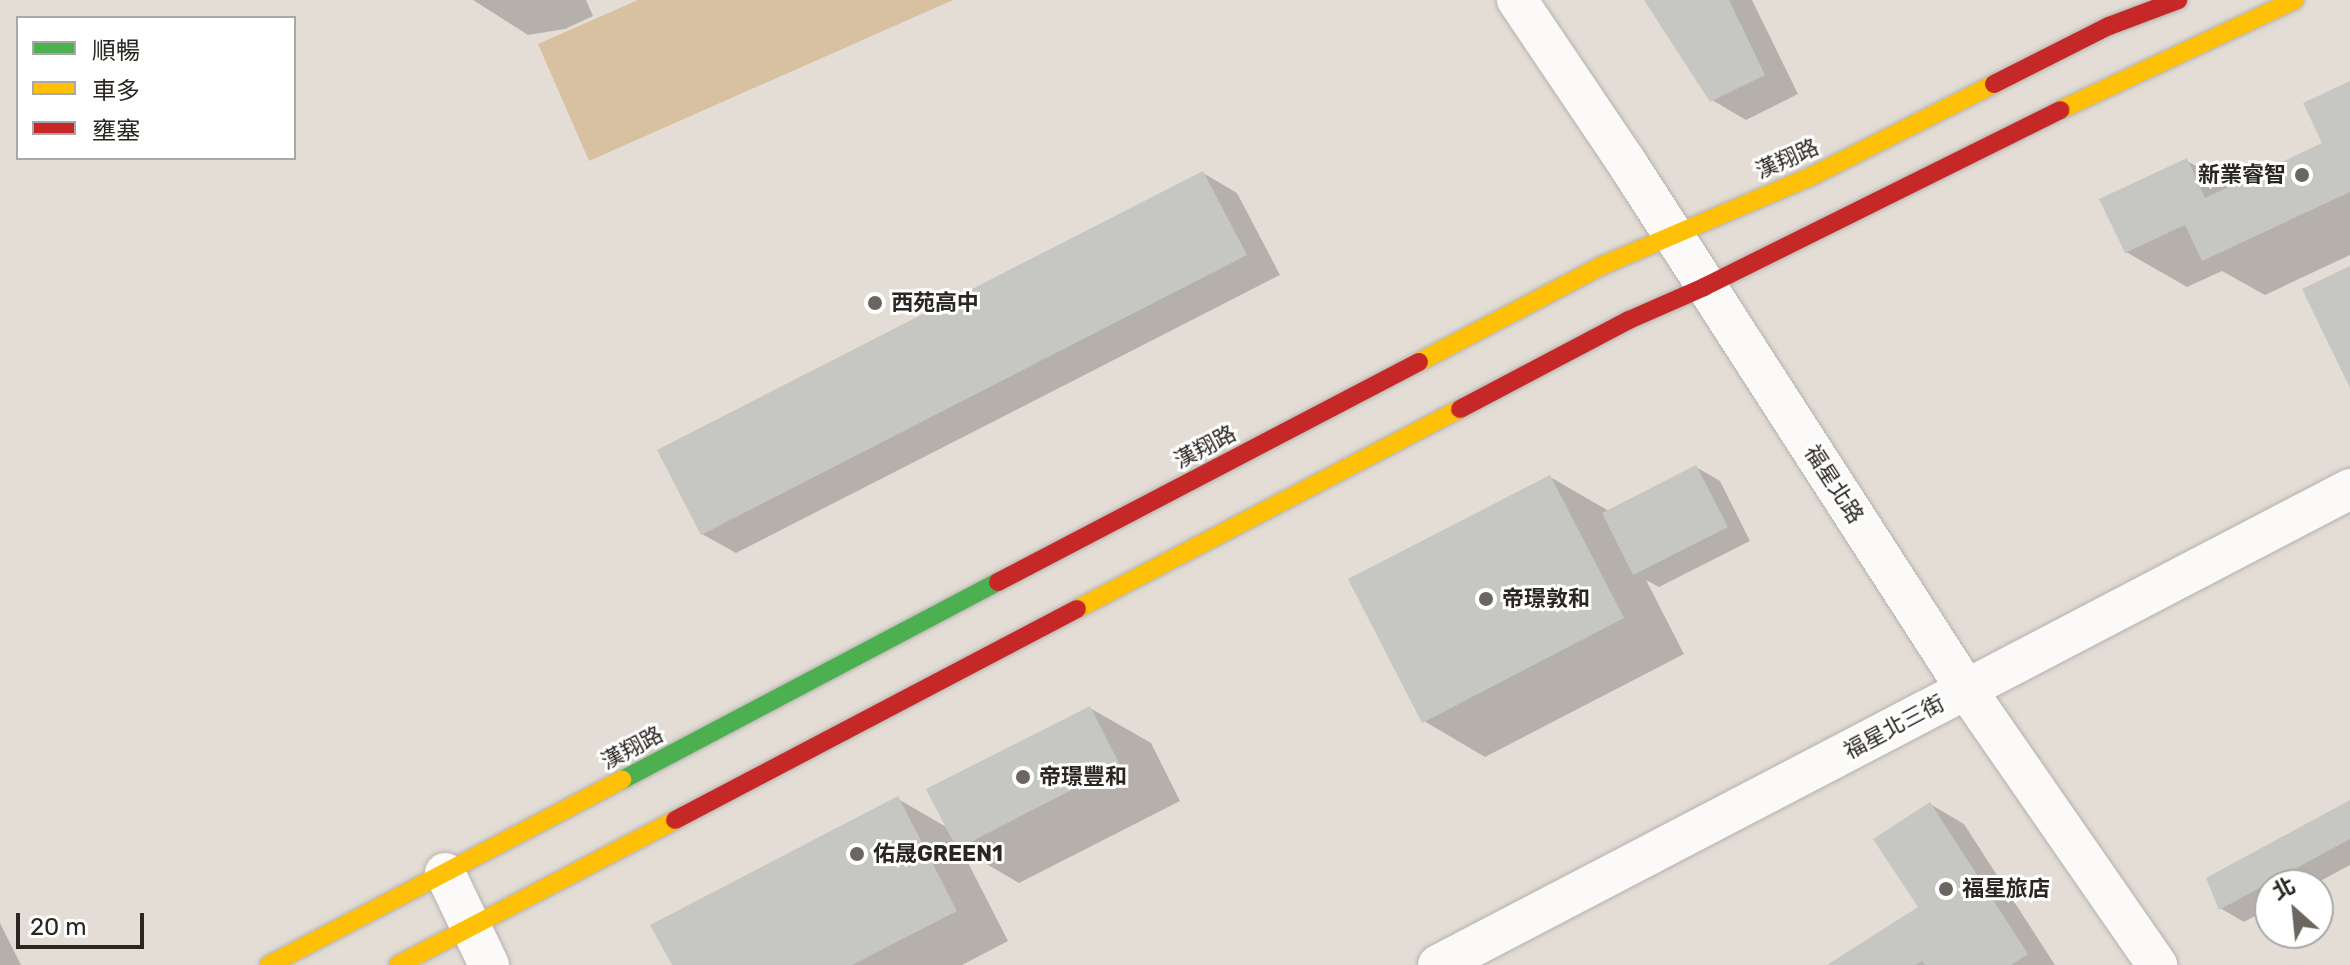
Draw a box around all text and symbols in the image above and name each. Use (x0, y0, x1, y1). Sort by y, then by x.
legend (16, 16, 296, 160)
text: 順暢 (92, 37, 140, 65)
text: 車多 (92, 77, 140, 105)
text: 壅塞 (92, 117, 140, 145)
street label: 漢翔路 (1751, 134, 1823, 184)
place label: 新業睿智 (2198, 162, 2286, 188)
marker: 新業睿智 (2293, 166, 2311, 184)
place label: 西苑高中 (891, 290, 979, 316)
marker: 西苑高中 (866, 294, 884, 312)
street label: 漢翔路 (1170, 420, 1240, 474)
street label: 福星北路 (1799, 440, 1869, 528)
place label: 帝璟敦和 (1502, 586, 1590, 612)
marker: 帝璟敦和 (1477, 590, 1495, 608)
street label: 福星北三街 (1839, 690, 1949, 764)
street label: 漢翔路 (597, 721, 667, 775)
place label: 帝璟豐和 (1039, 764, 1127, 790)
marker: 帝璟豐和 (1014, 768, 1032, 786)
place label: 佑晟GREEN1 (873, 841, 1003, 867)
marker: 佑晟GREEN1 (848, 845, 866, 863)
north arrow (2254, 869, 2334, 949)
text: 北 (2268, 872, 2300, 906)
place label: 福星旅店 (1962, 876, 2050, 902)
marker: 福星旅店 (1937, 880, 1955, 898)
scale bar (20, 897, 148, 947)
text: 20 m (30, 913, 87, 941)

